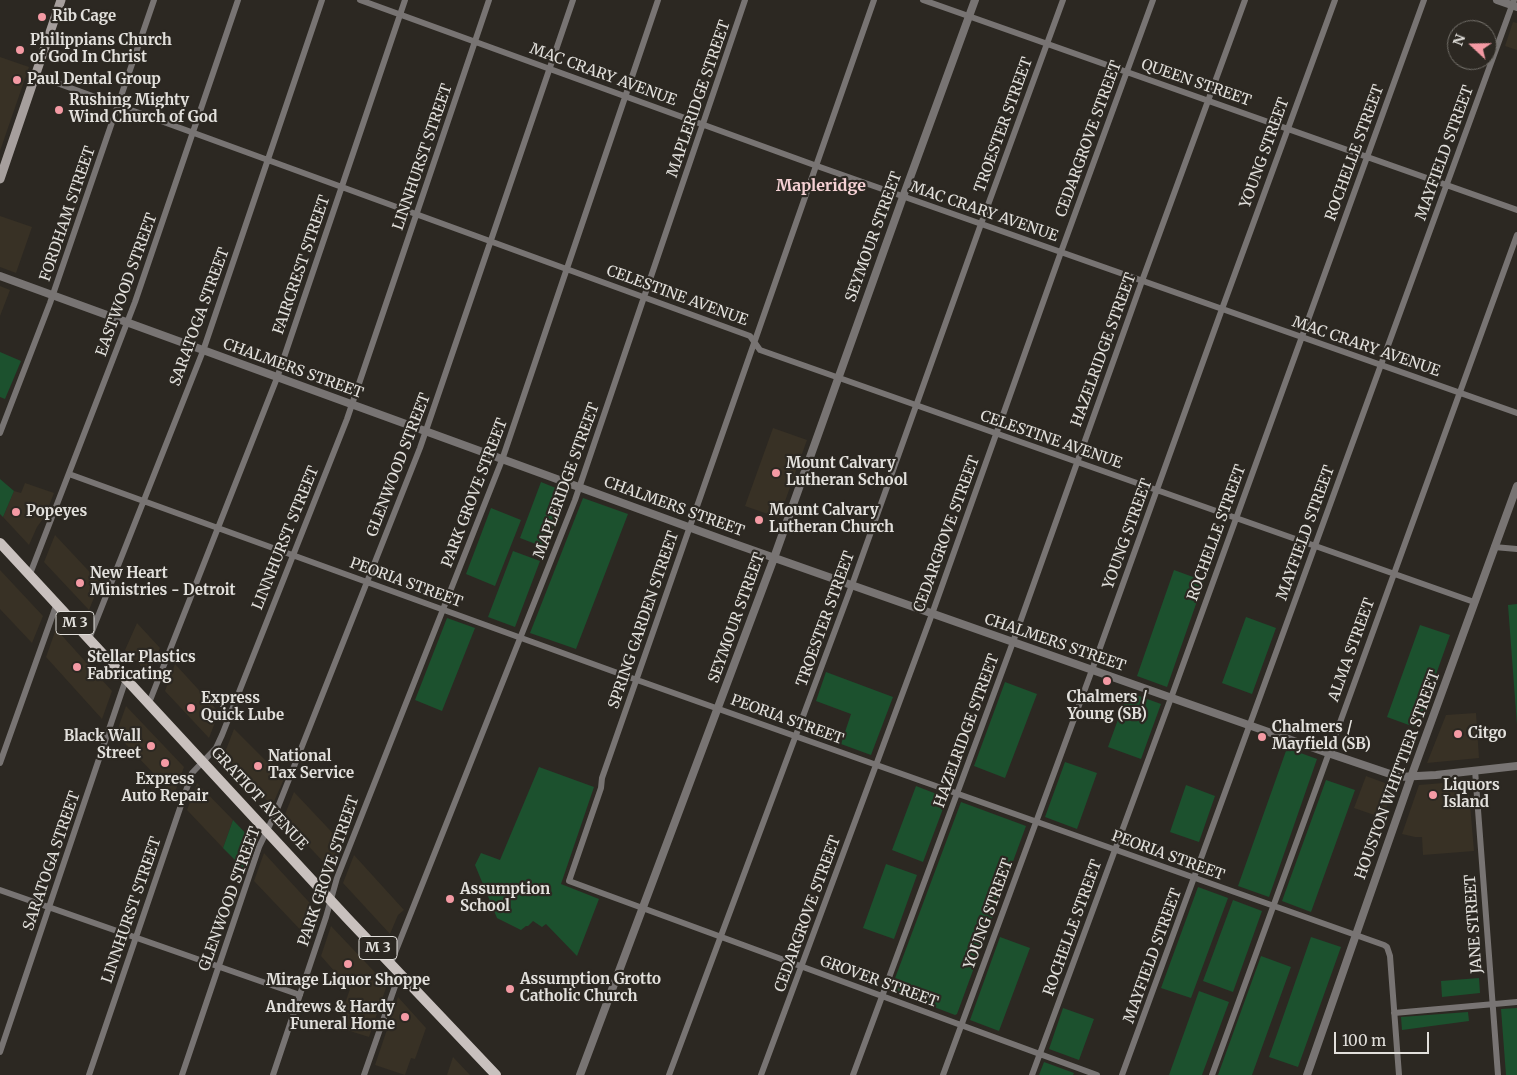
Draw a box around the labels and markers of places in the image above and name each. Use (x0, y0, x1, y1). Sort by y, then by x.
place label: Rib Cage (52, 8, 116, 26)
marker: Rib Cage (36, 11, 48, 23)
place label: Philippians Church of God In Christ (30, 32, 172, 67)
marker: Philippians Church of God In Christ (14, 44, 26, 56)
place label: Paul Dental Group (27, 71, 161, 89)
marker: Paul Dental Group (11, 74, 23, 86)
place label: Rushing Mighty Wind Church of God (69, 92, 217, 127)
marker: Rushing Mighty Wind Church of God (53, 104, 65, 116)
place label: Mount Calvary Lutheran School (786, 455, 908, 490)
marker: Mount Calvary Lutheran School (770, 467, 782, 479)
place label: Mount Calvary Lutheran Church (769, 502, 894, 537)
place label: Popeyes (26, 503, 87, 521)
marker: Popeyes (10, 506, 22, 518)
marker: Mount Calvary Lutheran Church (753, 514, 765, 526)
place label: New Heart Ministries - Detroit (90, 565, 236, 600)
marker: New Heart Ministries - Detroit (74, 577, 86, 589)
place label: Stellar Plastics Fabricating (87, 649, 196, 684)
marker: Stellar Plastics Fabricating (71, 661, 83, 673)
marker: Chalmers / Young (SB) (1101, 675, 1113, 687)
place label: Chalmers / Young (SB) (1067, 689, 1147, 724)
place label: Express Quick Lube (201, 690, 284, 725)
marker: Express Quick Lube (185, 702, 197, 714)
place label: Chalmers / Mayfield (SB) (1272, 719, 1371, 754)
place label: Citgo (1468, 725, 1507, 743)
place label: Black Wall Street (64, 728, 141, 763)
marker: Citgo (1452, 728, 1464, 740)
marker: Chalmers / Mayfield (SB) (1256, 731, 1268, 743)
marker: Black Wall Street (145, 740, 157, 752)
place label: National Tax Service (268, 748, 354, 783)
marker: Express Auto Repair (159, 757, 171, 769)
marker: National Tax Service (252, 760, 264, 772)
place label: Express Auto Repair (122, 771, 208, 806)
place label: Liquors Island (1443, 777, 1500, 812)
marker: Liquors Island (1427, 789, 1439, 801)
place label: Assumption School (460, 881, 550, 916)
marker: Assumption School (444, 893, 456, 905)
marker: Mirage Liquor Shoppe (342, 958, 354, 970)
place label: Assumption Grotto Catholic Church (520, 971, 661, 1006)
place label: Mirage Liquor Shoppe (266, 972, 430, 990)
marker: Assumption Grotto Catholic Church (504, 983, 516, 995)
place label: Andrews & Hardy Funeral Home (266, 999, 395, 1034)
marker: Andrews & Hardy Funeral Home (399, 1011, 411, 1023)

